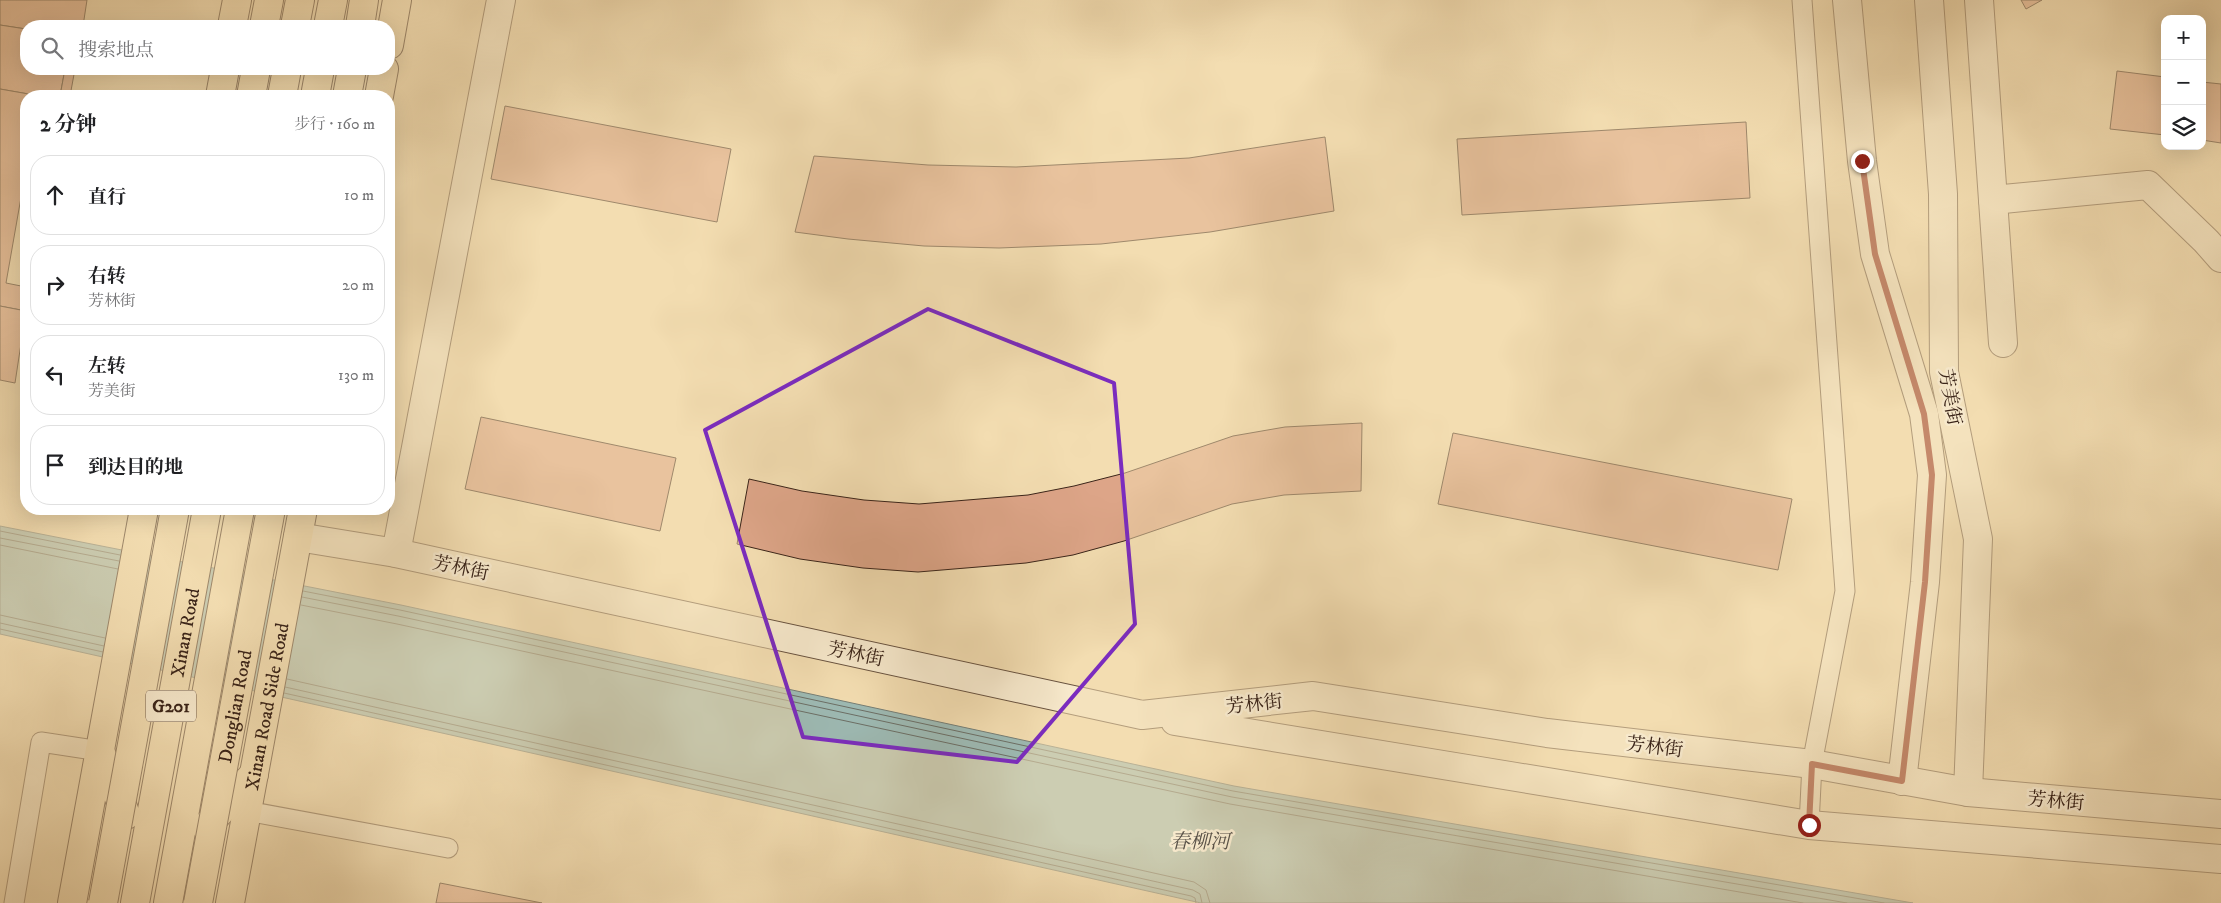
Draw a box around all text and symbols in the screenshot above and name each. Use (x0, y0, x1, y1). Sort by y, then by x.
map controls (2161, 15, 2206, 150)
button: + (2161, 15, 2206, 60)
search box (20, 20, 395, 75)
icon: search (38, 34, 66, 62)
text: 搜索地点 (78, 39, 154, 62)
button: − (2161, 60, 2206, 105)
button: layers (2161, 105, 2206, 150)
text: 2 分钟 (40, 112, 97, 138)
text: 步行 · 160 m (294, 114, 375, 134)
route end (1851, 150, 1874, 173)
icon: ahead (41, 181, 69, 209)
text: 10 m (344, 185, 374, 205)
text: 直行 (88, 186, 126, 209)
text: 右转 (88, 265, 126, 288)
icon: right (41, 271, 69, 299)
text: 20 m (342, 275, 374, 295)
text: 芳林街 (88, 291, 136, 311)
text: 左转 (88, 355, 126, 378)
icon: left (41, 361, 69, 389)
text: 130 m (338, 365, 374, 385)
street label: 芳美街 (1933, 367, 1966, 427)
text: 芳美街 (88, 381, 136, 401)
icon: arrive (41, 451, 69, 479)
text: 到达目的地 (88, 456, 183, 479)
street label: 芳林街 (430, 551, 491, 586)
street label: Xinan Road (167, 586, 205, 679)
street label: Xinan Road Side Road (241, 621, 295, 792)
street label: 芳林街 (825, 637, 886, 672)
street label: Donglian Road (214, 648, 258, 765)
road number: G201 (146, 690, 196, 721)
street label: 芳林街 (1225, 690, 1284, 719)
street label: 芳林街 (1625, 733, 1685, 762)
street label: 芳林街 (2026, 788, 2085, 815)
route start (1798, 814, 1821, 837)
water label: 春柳河 (1170, 830, 1233, 855)

